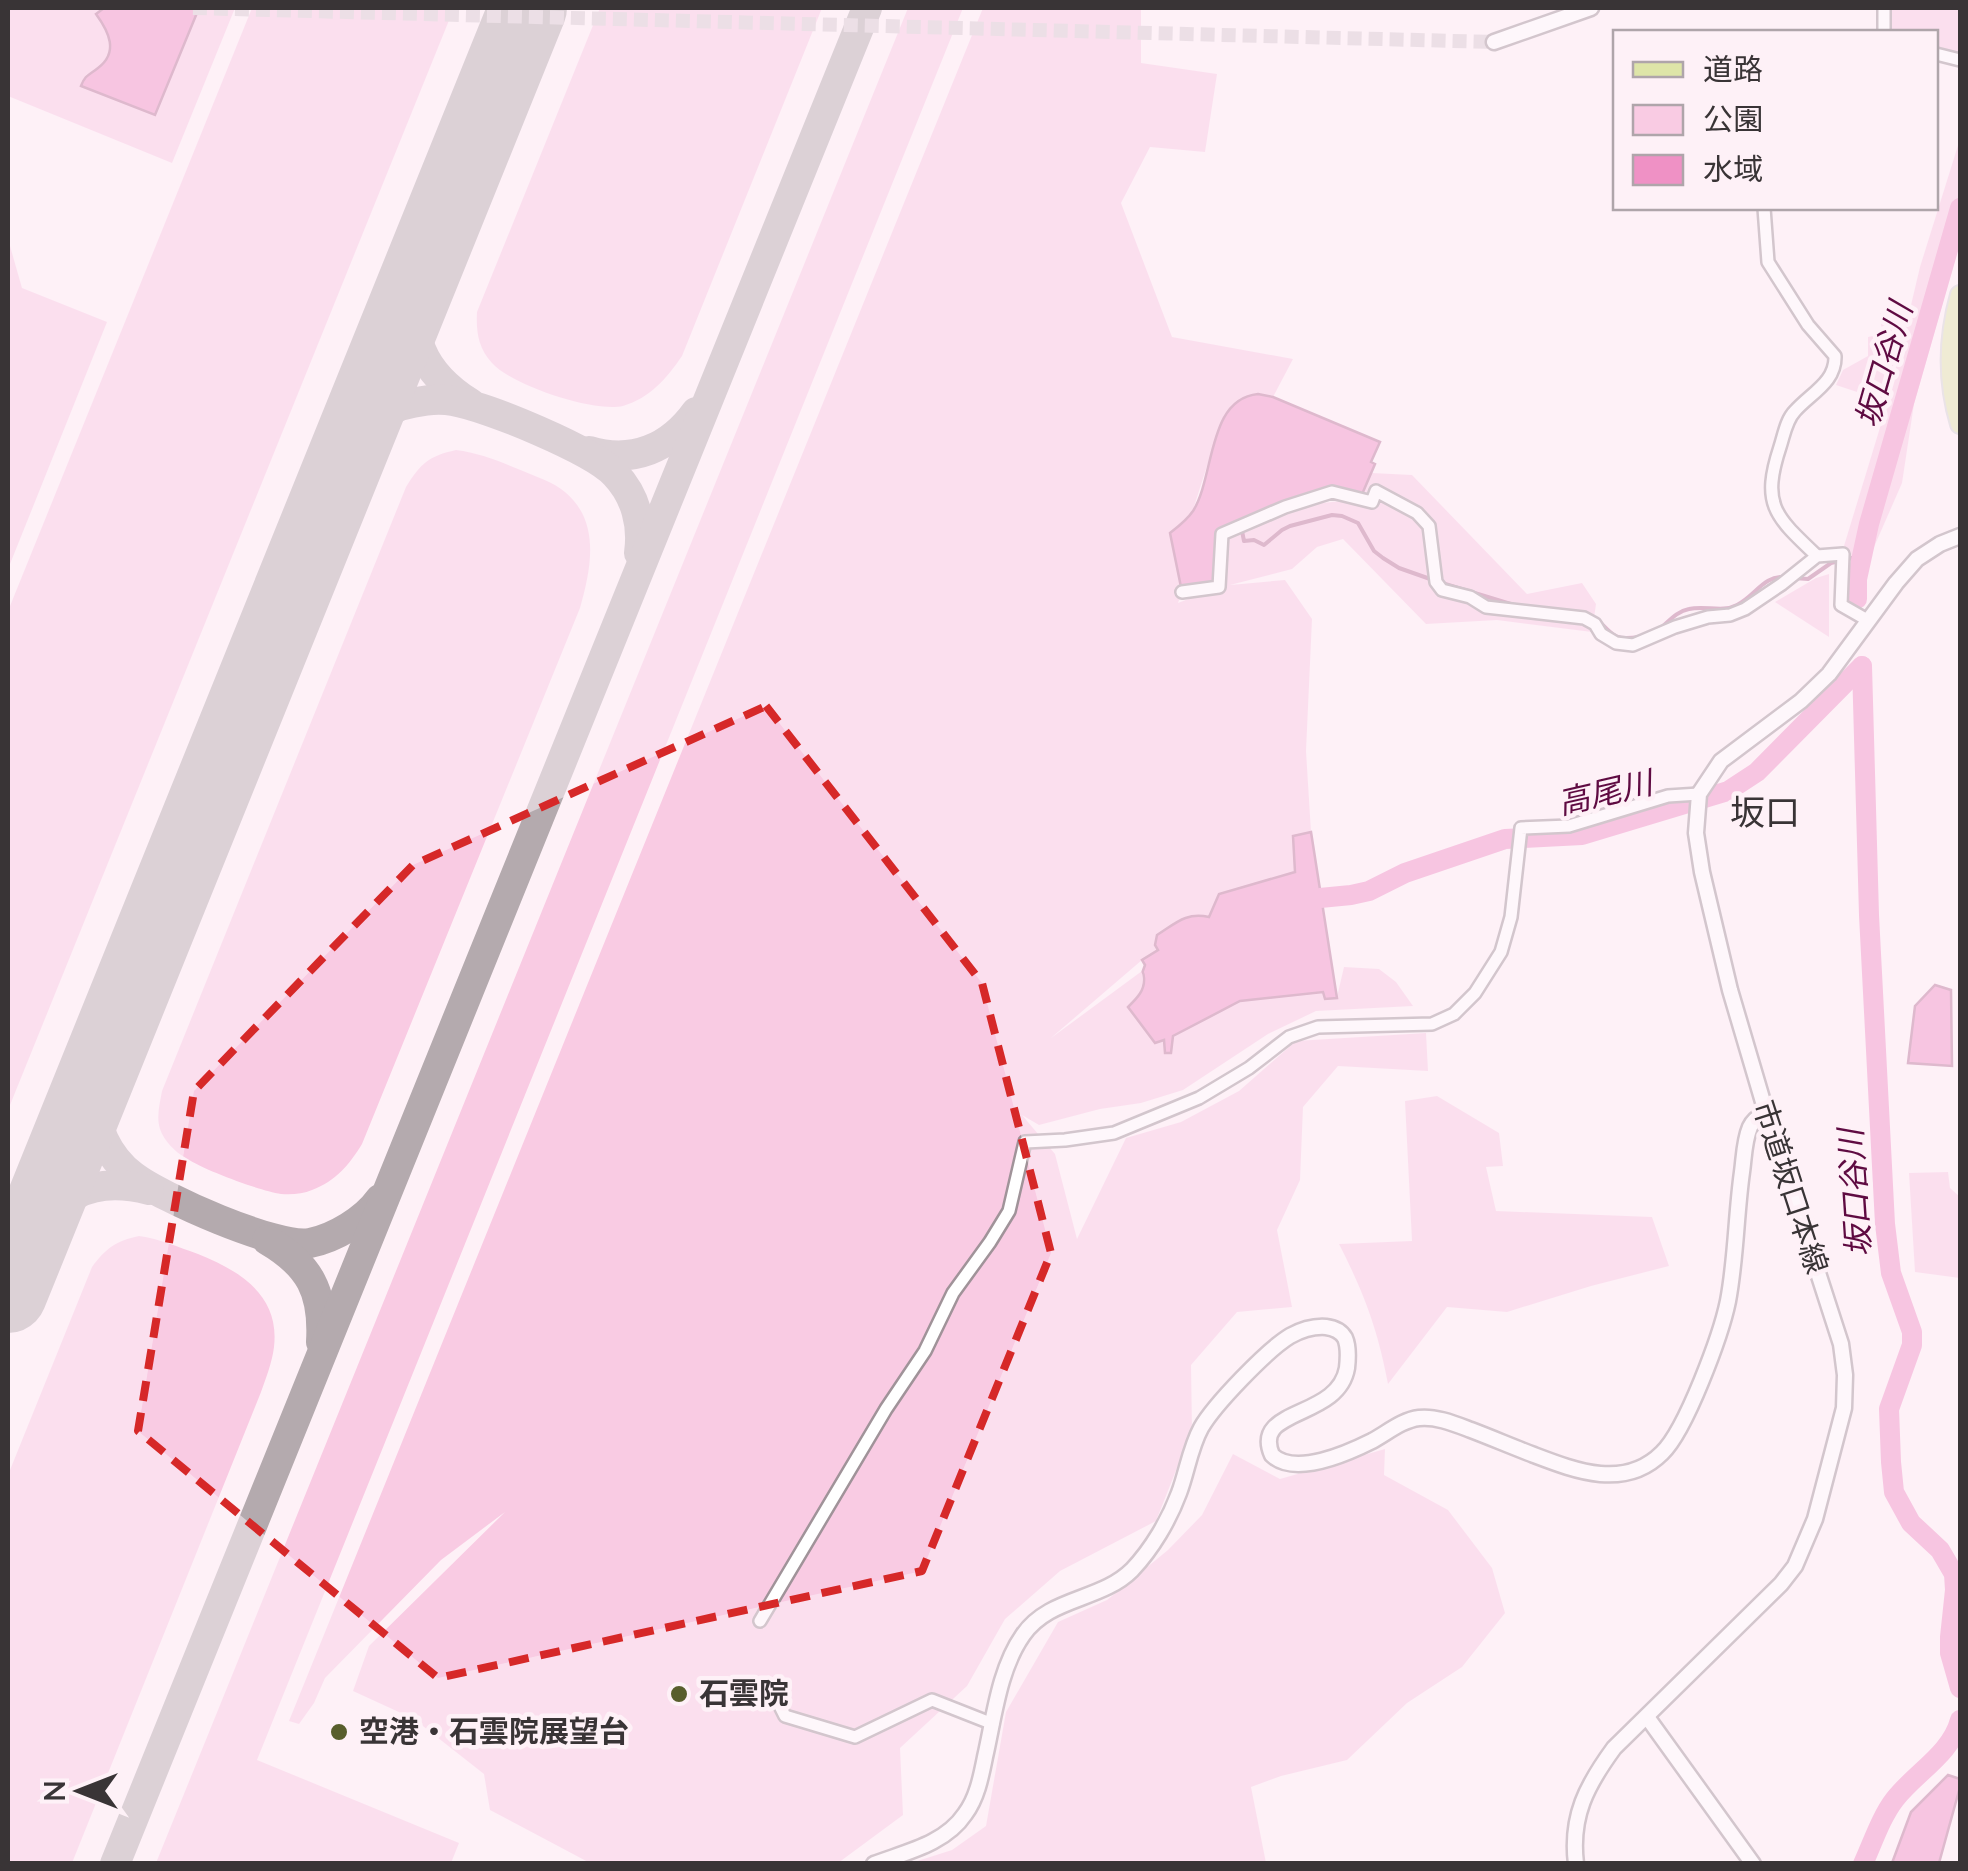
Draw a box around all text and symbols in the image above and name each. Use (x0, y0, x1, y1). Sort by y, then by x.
legend (1613, 30, 1938, 210)
text: 道路 (1703, 50, 1763, 86)
text: 公園 (1703, 100, 1763, 136)
text: 水域 (1703, 150, 1763, 186)
water label: 坂口谷川 (1846, 295, 1920, 431)
water label: 高尾川 (1553, 761, 1659, 821)
district label: 坂口 (1730, 790, 1800, 832)
street label: 市道坂口本線 (1747, 1095, 1837, 1278)
water label: 坂口谷川 (1829, 1125, 1877, 1258)
place label: 石雲院 (699, 1674, 789, 1710)
marker: 石雲院 (668, 1683, 690, 1705)
place label: 空港・石雲院展望台 (359, 1712, 629, 1748)
marker: 空港・石雲院展望台 (328, 1721, 350, 1743)
north arrow (30, 1741, 130, 1841)
text: N (37, 1780, 71, 1802)

